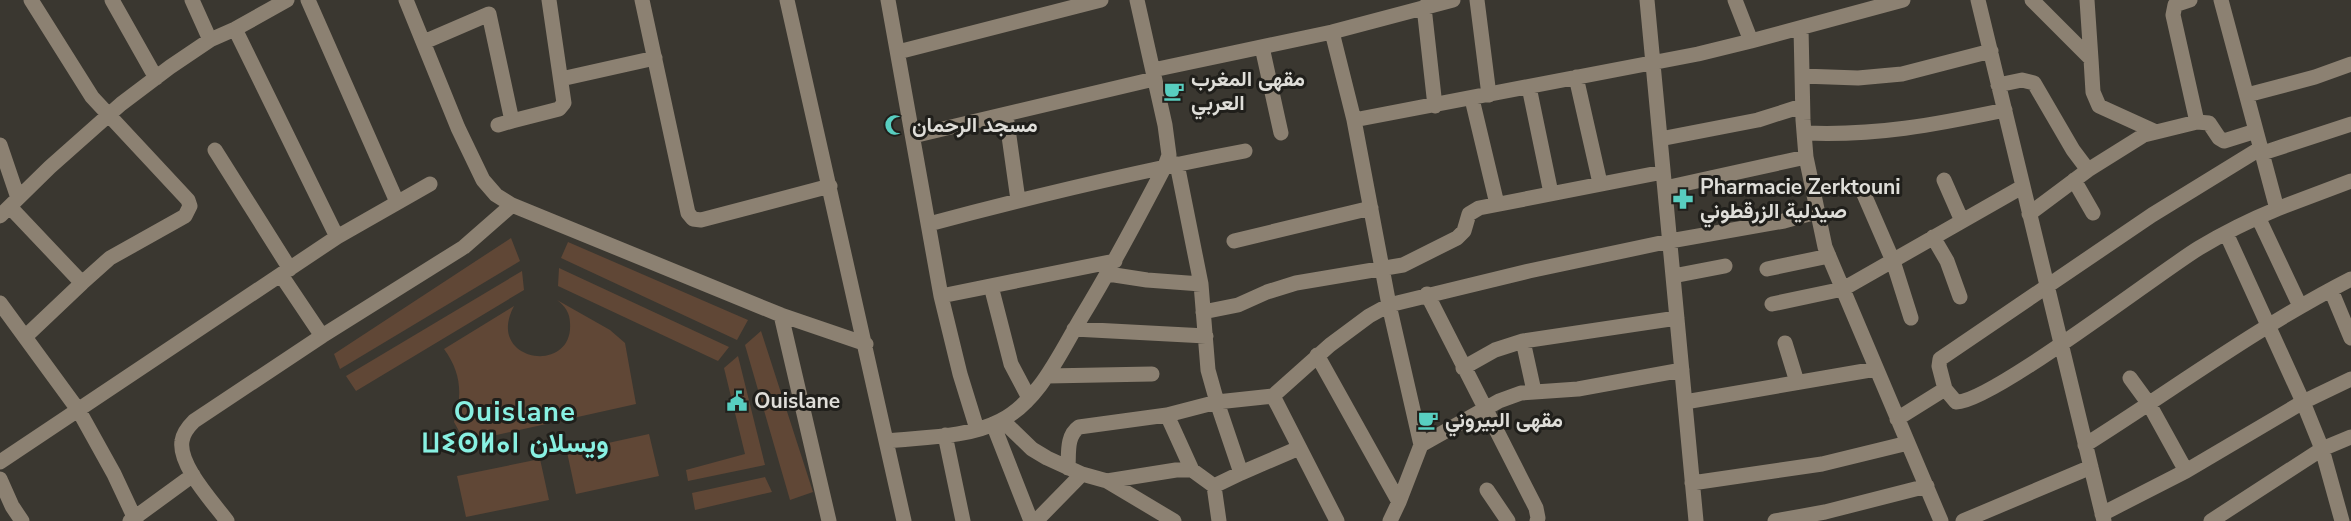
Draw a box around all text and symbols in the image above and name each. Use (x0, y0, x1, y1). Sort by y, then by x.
place label: مقهى المغرب العربي (1191, 65, 1305, 120)
cafe icon: مقهى المغرب العربي (1162, 79, 1186, 103)
place label: مسجد الرحمان (912, 111, 1038, 139)
mosque icon: مسجد الرحمان (883, 113, 907, 137)
place label: Pharmacie Zerktouni صيدلية الزرقطوني (1700, 173, 1901, 228)
pharmacy icon: Pharmacie Zerktouni صيدلية الزرقطوني (1671, 187, 1695, 211)
place label: Ouislane (754, 387, 840, 415)
public building icon: Ouislane (725, 389, 749, 413)
district label: Ouislane ⵡⵉⵙⵍⴰⵏ ويسلان (421, 394, 609, 462)
place label: مقهى البيروني (1445, 406, 1563, 437)
cafe icon: مقهى البيروني (1416, 408, 1440, 432)

